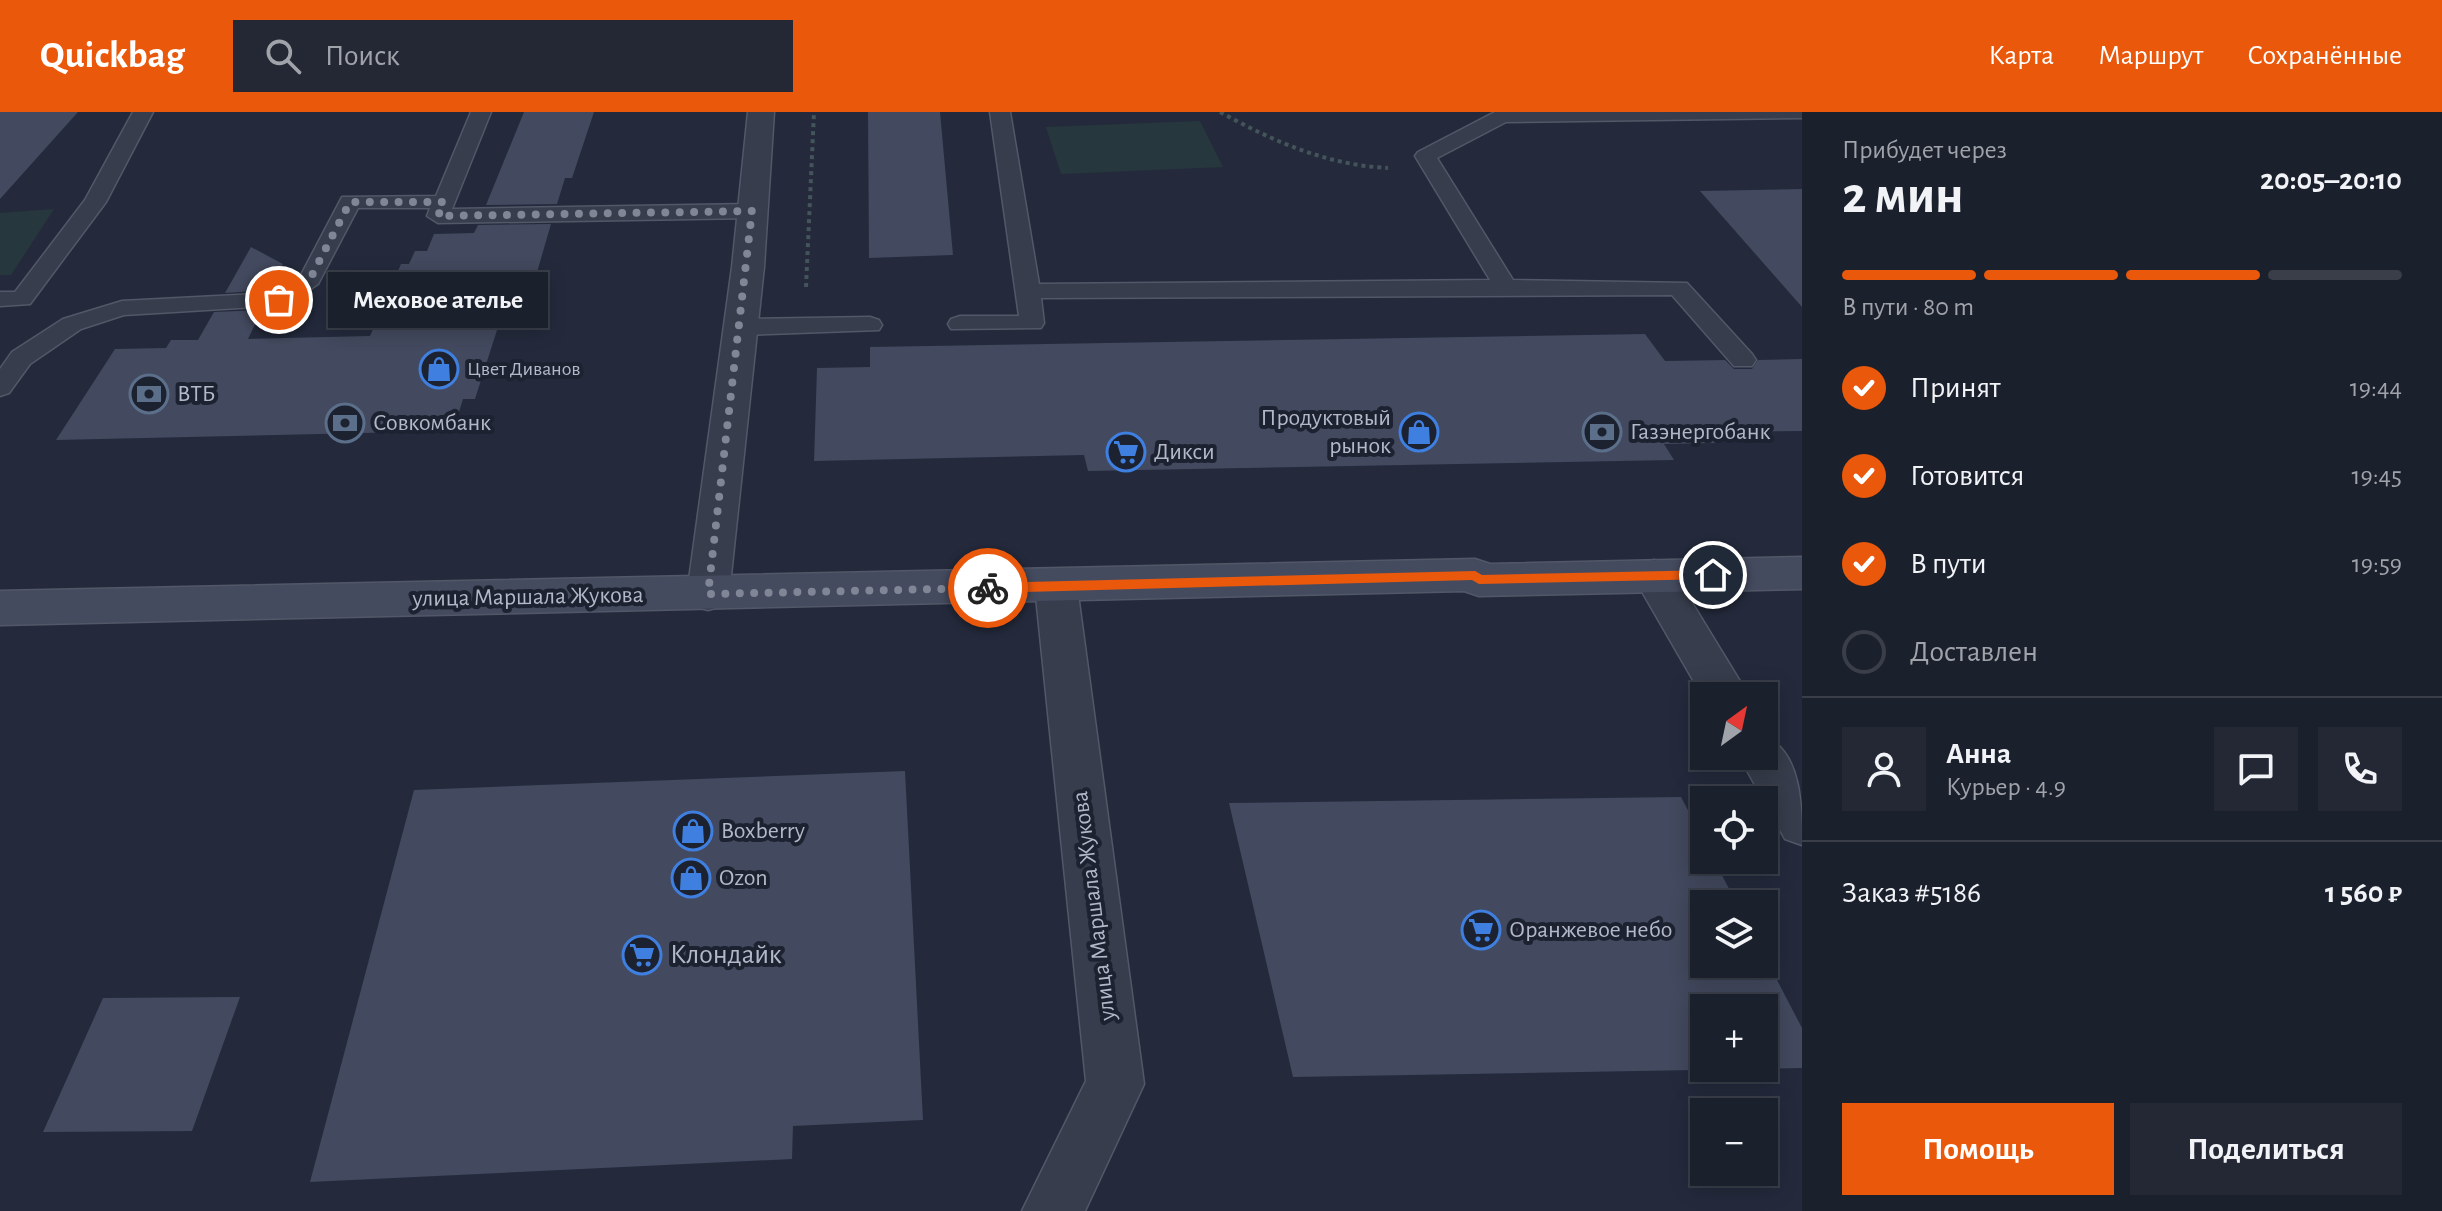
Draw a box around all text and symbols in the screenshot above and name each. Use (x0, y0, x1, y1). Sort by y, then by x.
search box (233, 20, 793, 92)
icon: search (261, 34, 305, 78)
text: Quickbag (40, 37, 185, 75)
text: Поиск (325, 41, 400, 71)
text: Карта (1988, 42, 2054, 70)
text: Маршрут (2098, 42, 2203, 70)
text: Сохранённые (2247, 42, 2402, 70)
text: Прибудет через (1842, 137, 2007, 163)
text: 20:05–20:10 (2260, 165, 2402, 195)
text: 2 мин (1842, 170, 1964, 222)
pin (245, 266, 313, 334)
callout: Меховое ателье (327, 272, 547, 328)
icon: bag (257, 278, 301, 322)
text: Меховое ателье (353, 287, 523, 313)
text: В пути · 80 m (1842, 294, 1974, 320)
shop icon: Цвет Диванов (418, 348, 460, 390)
place label: Цвет Диванов (467, 359, 581, 379)
icon: check (1842, 366, 1886, 410)
bank icon: ВТБ (128, 373, 170, 415)
text: Принят (1910, 373, 2001, 403)
text: 19:44 (2350, 375, 2402, 401)
place label: ВТБ (177, 382, 216, 406)
bank icon: Совкомбанк (324, 402, 366, 444)
place label: Продуктовый рынок (1260, 406, 1391, 458)
place label: Совкомбанк (373, 411, 491, 435)
shop icon: Продуктовый рынок (1398, 411, 1440, 453)
bank icon: Газэнергобанк (1581, 411, 1623, 453)
place label: Газэнергобанк (1630, 420, 1770, 444)
supermarket icon: Дикси (1105, 431, 1147, 473)
place label: Дикси (1154, 440, 1215, 464)
icon: check (1842, 454, 1886, 498)
text: Готовится (1910, 461, 2024, 491)
text: 19:45 (2352, 463, 2402, 489)
pin (1679, 541, 1747, 609)
icon: check (1842, 542, 1886, 586)
courier (948, 548, 1028, 628)
text: В пути (1910, 549, 1987, 579)
text: 19:59 (2352, 551, 2402, 577)
icon: home (1691, 553, 1735, 597)
icon: bike (966, 566, 1010, 610)
street label: улица Маршала Жукова (411, 583, 644, 611)
text: Доставлен (1910, 637, 2038, 667)
north arrow (1690, 682, 1778, 770)
map controls (1690, 682, 1778, 1186)
button: person (1842, 727, 1926, 811)
button: chat (2214, 727, 2298, 811)
button: phone (2318, 727, 2402, 811)
text: Анна (1946, 739, 2011, 769)
text: Курьер · 4.9 (1946, 774, 2066, 800)
button: locate (1690, 786, 1778, 874)
street label: улица Маршала Жукова (1068, 790, 1120, 1023)
shop icon: Boxberry (672, 810, 714, 852)
place label: Boxberry (721, 819, 805, 843)
shop icon: Ozon (670, 857, 712, 899)
place label: Ozon (719, 866, 768, 890)
text: Заказ #5186 (1842, 878, 1981, 908)
text: 1 560 ₽ (2325, 878, 2402, 908)
button: layers (1690, 890, 1778, 978)
supermarket icon: Оранжевое небо (1460, 909, 1502, 951)
place label: Оранжевое небо (1509, 918, 1672, 942)
supermarket icon: Клондайк (621, 934, 663, 976)
place label: Клондайк (670, 941, 782, 969)
button: + (1690, 994, 1778, 1082)
button: − (1690, 1098, 1778, 1186)
button: Помощь (1842, 1103, 2114, 1195)
button: Поделиться (2130, 1103, 2402, 1195)

